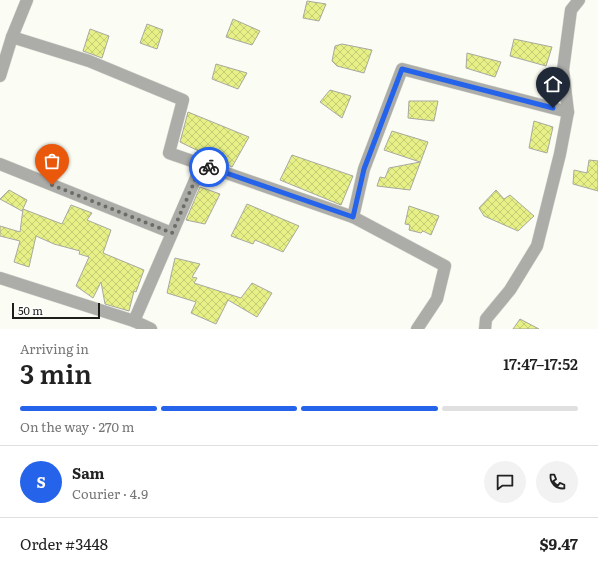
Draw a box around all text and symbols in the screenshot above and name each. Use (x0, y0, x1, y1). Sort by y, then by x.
pin (536, 67, 570, 108)
icon: home (542, 73, 564, 95)
pin (35, 144, 69, 185)
courier (189, 147, 229, 187)
icon: bag (41, 150, 63, 172)
icon: bike (198, 156, 220, 178)
scale bar (12, 301, 100, 320)
text: 50 m (18, 302, 43, 318)
text: Arriving in (20, 339, 89, 358)
text: 17:47–17:52 (503, 352, 578, 375)
text: 3 min (20, 353, 92, 392)
text: On the way · 270 m (20, 417, 134, 436)
text: Sam (72, 461, 105, 484)
button: chat (484, 461, 526, 503)
button: phone (536, 461, 578, 503)
text: S (36, 470, 46, 493)
text: Courier · 4.9 (72, 484, 148, 503)
text: Order #3448 (20, 532, 108, 555)
text: $9.47 (539, 532, 578, 555)

